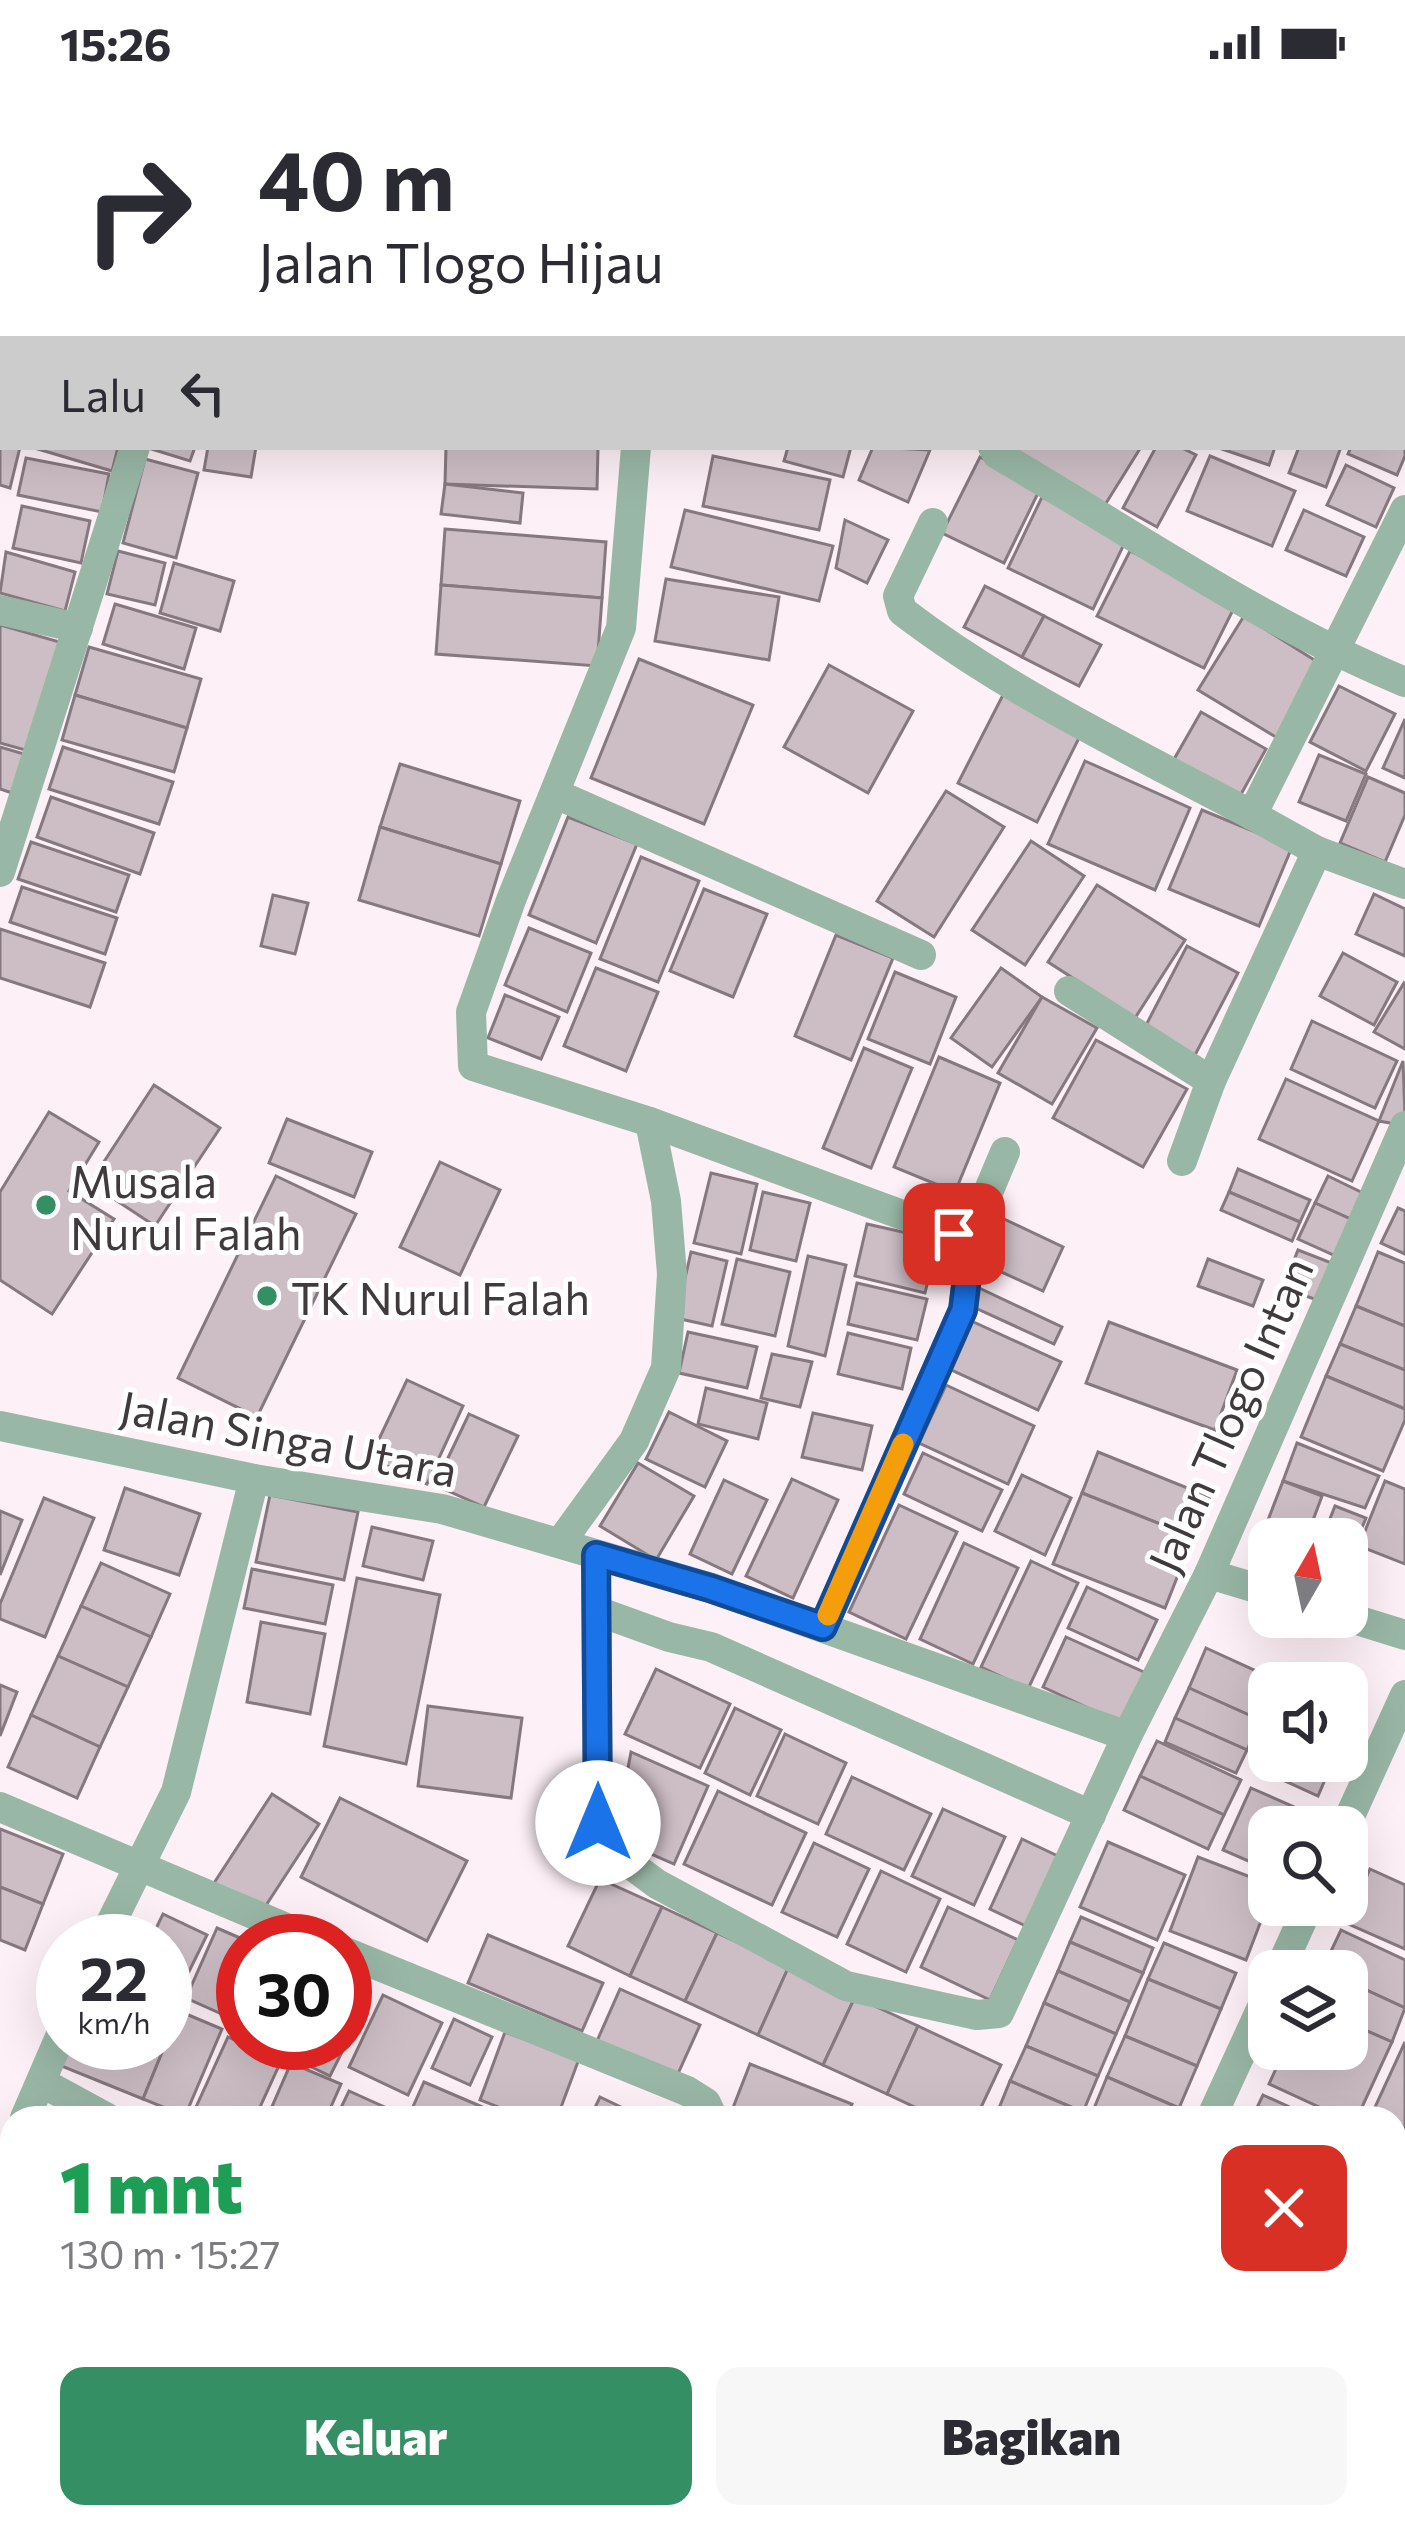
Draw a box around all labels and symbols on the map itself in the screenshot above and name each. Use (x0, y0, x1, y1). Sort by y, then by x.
place label: Musala Nurul Falah (70, 1152, 301, 1259)
pin (903, 1183, 1005, 1285)
marker: Musala Nurul Falah (33, 1192, 59, 1218)
street label: Jalan Tlogo Intan (1135, 1248, 1323, 1580)
place label: TK Nurul Falah (291, 1269, 590, 1324)
marker: TK Nurul Falah (254, 1283, 280, 1309)
street label: Jalan Singa Utara (116, 1377, 462, 1497)
north arrow (1248, 1518, 1368, 1638)
position arrow (535, 1760, 661, 1886)
speed limit sign: 30 (216, 1914, 372, 2070)

